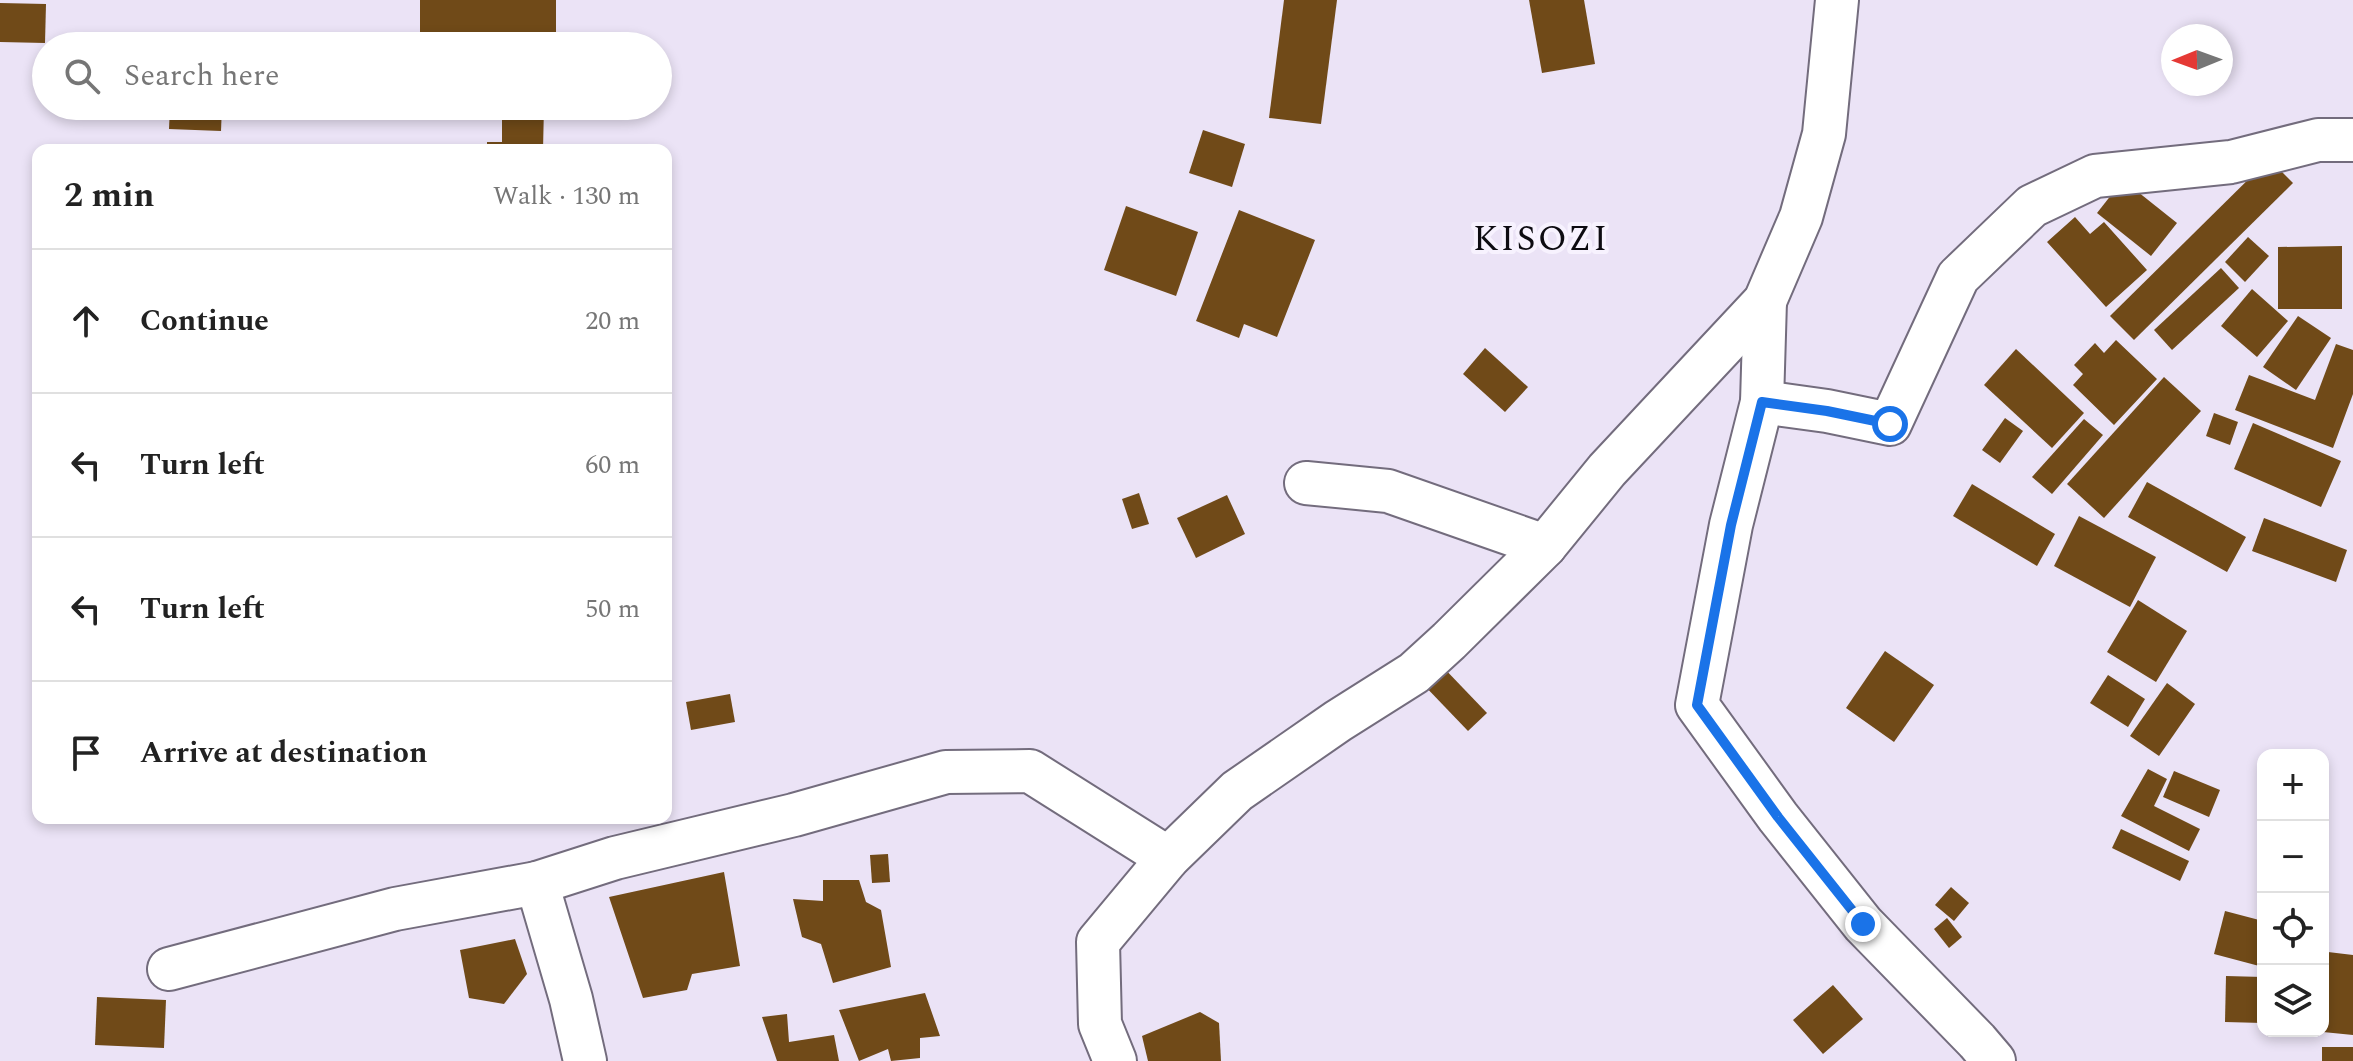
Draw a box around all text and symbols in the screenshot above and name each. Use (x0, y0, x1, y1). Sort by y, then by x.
north arrow (2161, 24, 2233, 96)
search box (32, 32, 672, 120)
text: Search here (124, 53, 280, 99)
icon: search (60, 54, 104, 98)
text: 2 min (64, 170, 154, 222)
text: Walk · 130 m (493, 176, 640, 216)
district label: KISOZI (1473, 212, 1609, 267)
text: Continue (140, 298, 269, 344)
icon: ahead (64, 299, 108, 343)
text: 20 m (585, 301, 640, 341)
route start (1872, 406, 1908, 442)
text: Turn left (140, 442, 265, 488)
icon: left (64, 443, 108, 487)
text: 60 m (585, 445, 640, 485)
text: Turn left (140, 586, 265, 632)
icon: left (64, 587, 108, 631)
text: 50 m (585, 589, 640, 629)
text: Arrive at destination (140, 730, 427, 776)
icon: arrive (64, 731, 108, 775)
map controls (2257, 749, 2329, 1037)
button: + (2257, 749, 2329, 821)
button: − (2257, 821, 2329, 893)
button: locate (2257, 893, 2329, 965)
route end (1845, 906, 1881, 942)
button: layers (2257, 965, 2329, 1037)

